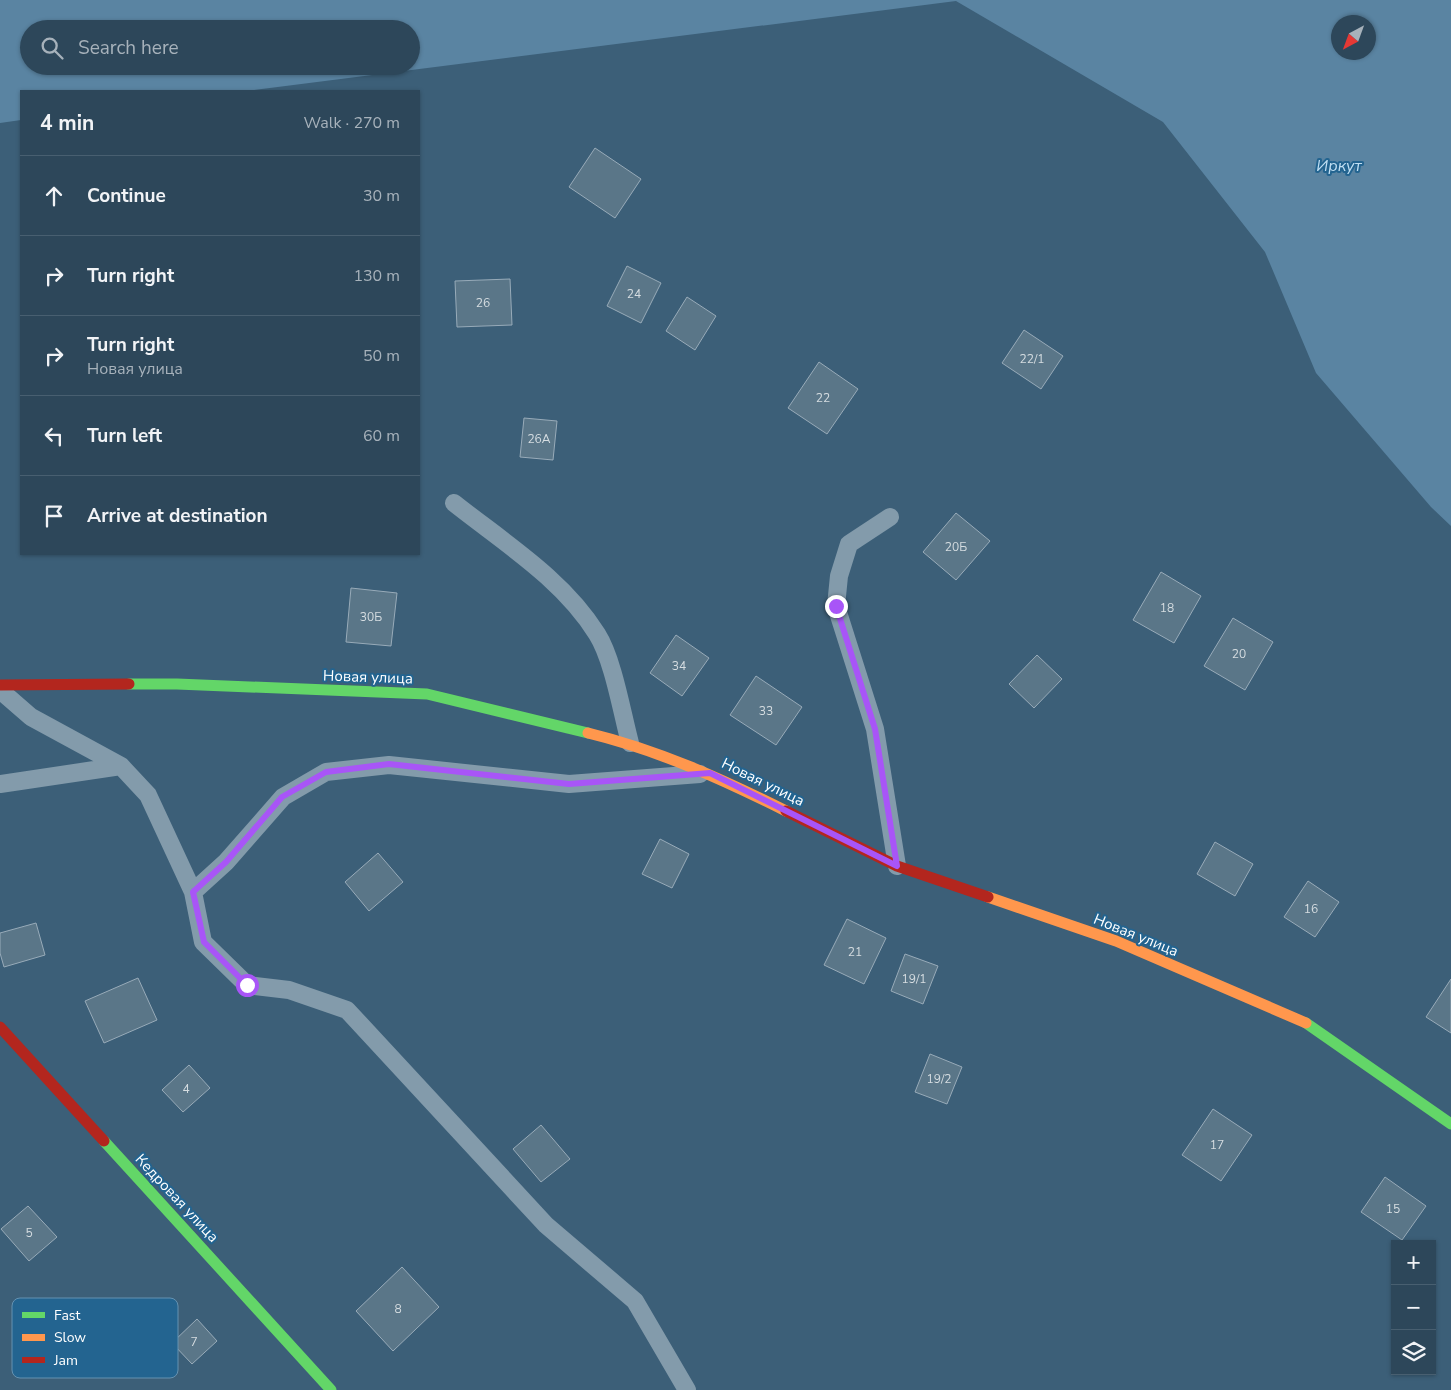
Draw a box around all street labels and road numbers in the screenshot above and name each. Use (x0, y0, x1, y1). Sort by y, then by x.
street label: Новая улица (323, 665, 413, 689)
street label: Новая улица (718, 753, 808, 811)
street label: Новая улица (1091, 909, 1181, 961)
street label: Кедровая улица (131, 1149, 223, 1247)

